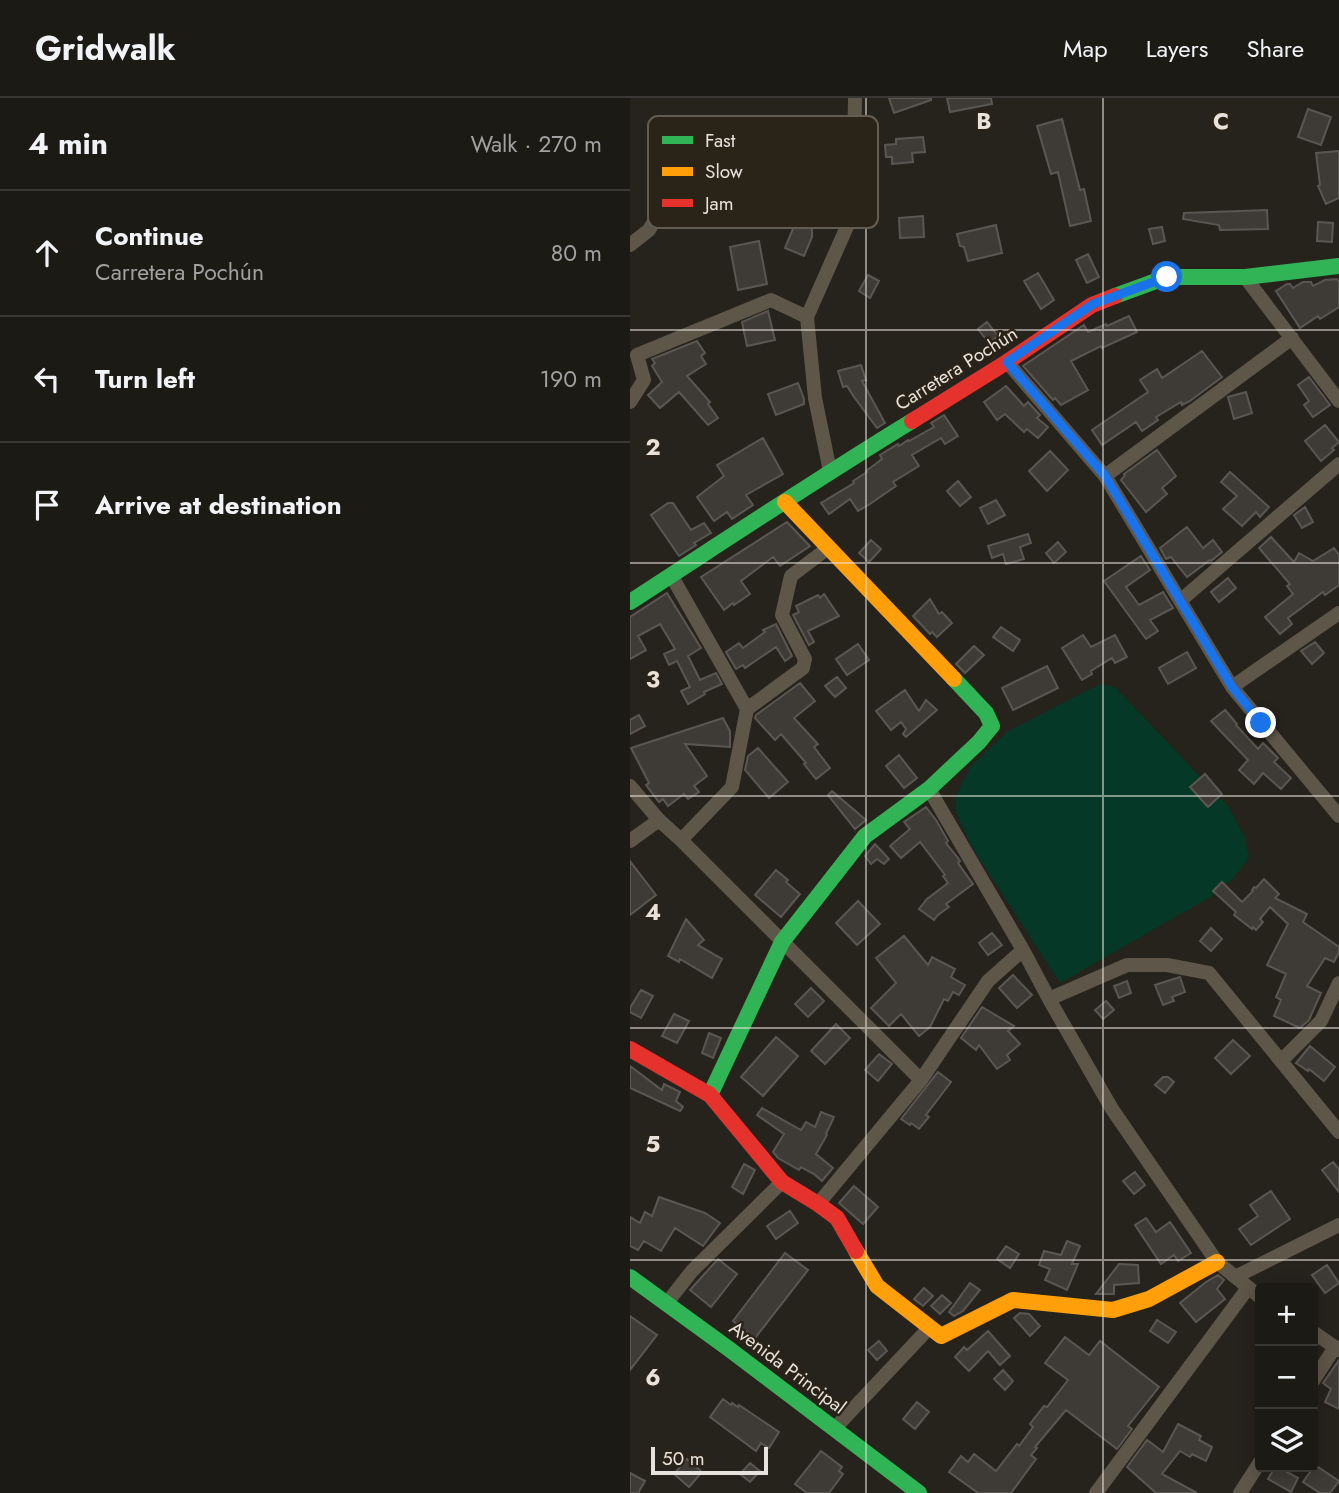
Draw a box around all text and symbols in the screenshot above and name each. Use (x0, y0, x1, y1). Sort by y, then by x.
text: Gridwalk (35, 25, 176, 72)
text: Map (1063, 31, 1108, 66)
text: Layers (1146, 31, 1208, 66)
text: Share (1246, 31, 1304, 66)
text: B (976, 104, 992, 138)
text: C (1213, 104, 1229, 138)
legend (648, 116, 878, 228)
text: 4 min (28, 122, 108, 165)
text: Walk · 270 m (471, 127, 602, 161)
text: Fast (705, 127, 736, 154)
text: Slow (705, 158, 743, 185)
text: Jam (702, 190, 734, 217)
text: Continue (95, 217, 204, 255)
icon: ahead (28, 234, 66, 272)
text: 80 m (551, 236, 602, 270)
text: Carretera Pochún (95, 255, 264, 289)
route start (1151, 261, 1182, 292)
street label: Carretera Pochún (890, 320, 1023, 417)
icon: left (28, 360, 66, 398)
text: Turn left (95, 360, 195, 398)
text: 190 m (540, 362, 602, 396)
text: 2 (645, 430, 661, 464)
icon: arrive (28, 486, 66, 524)
text: Arrive at destination (95, 486, 342, 524)
text: 3 (646, 662, 660, 696)
route end (1245, 707, 1276, 738)
text: 4 (645, 895, 661, 929)
text: 5 (646, 1127, 660, 1161)
map controls (1255, 1283, 1318, 1472)
button: + (1255, 1283, 1318, 1346)
street label: Avenida Principal (724, 1315, 852, 1420)
button: − (1255, 1346, 1318, 1409)
text: 6 (645, 1360, 661, 1394)
button: layers (1255, 1409, 1318, 1472)
scale bar (651, 1444, 768, 1476)
text: 50 m (662, 1445, 705, 1472)

